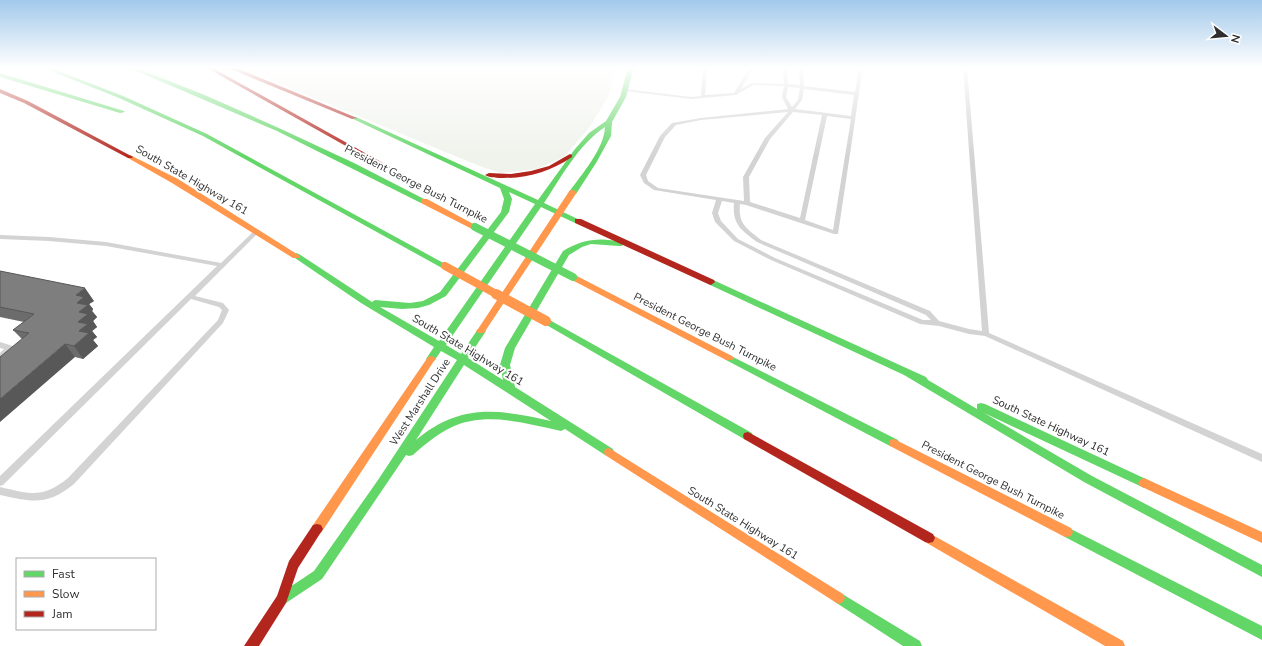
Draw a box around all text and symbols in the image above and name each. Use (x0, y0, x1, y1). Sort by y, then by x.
north arrow (1206, 16, 1246, 56)
text: N (1227, 33, 1243, 45)
street label: President George Bush Turnpike (342, 141, 490, 227)
street label: South State Highway 161 (133, 142, 251, 218)
street label: President George Bush Turnpike (631, 289, 779, 375)
street label: South State Highway 161 (409, 311, 527, 389)
street label: West Marshall Drive (386, 355, 454, 449)
street label: South State Highway 161 (990, 392, 1112, 460)
street label: President George Bush Turnpike (919, 437, 1067, 523)
street label: South State Highway 161 (685, 483, 801, 563)
legend (16, 558, 156, 630)
text: Fast (52, 566, 75, 582)
text: Slow (52, 586, 80, 602)
text: Jam (51, 606, 73, 622)

